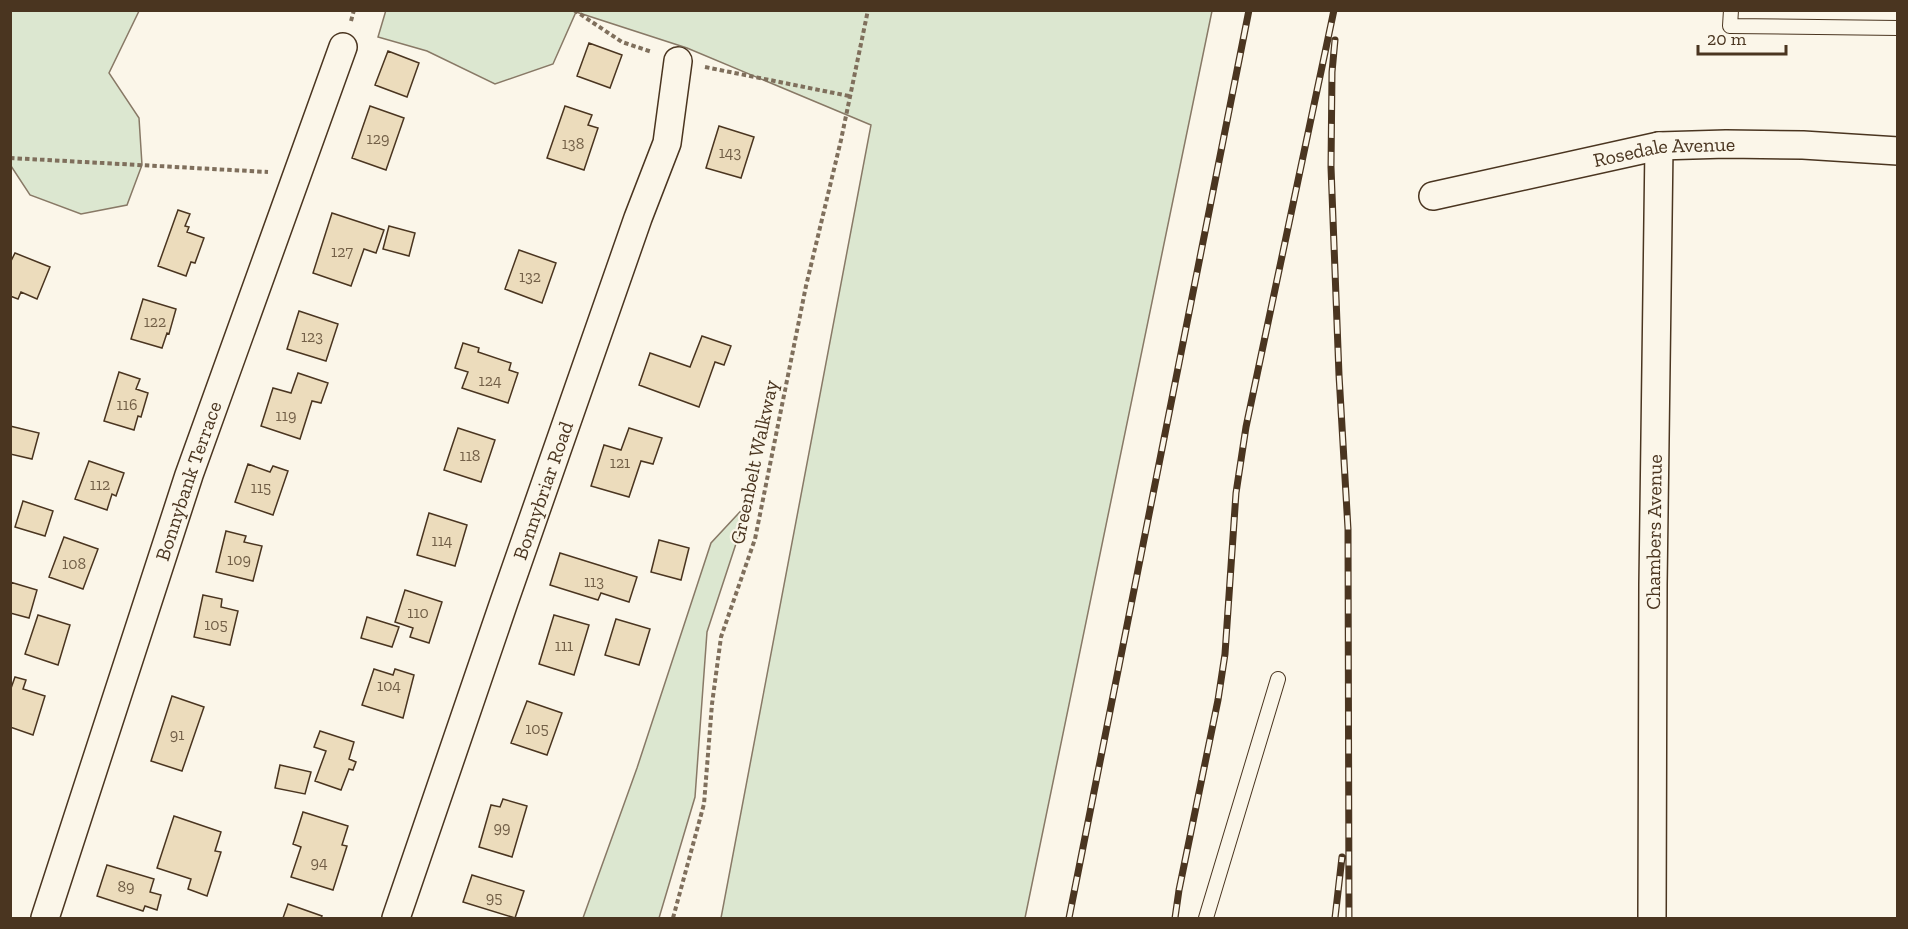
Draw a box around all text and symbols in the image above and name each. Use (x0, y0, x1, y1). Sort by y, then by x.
scale bar (1698, 18, 1786, 56)
text: 20 m (1707, 28, 1747, 50)
house number: 129 (367, 129, 389, 148)
street label: Rosedale Avenue (1591, 132, 1735, 172)
house number: 138 (562, 134, 584, 153)
house number: 143 (719, 143, 741, 162)
house number: 127 (331, 242, 353, 261)
house number: 132 (519, 267, 541, 286)
house number: 122 (144, 312, 166, 331)
house number: 123 (301, 327, 323, 346)
house number: 124 (478, 371, 502, 390)
street label: Greenbelt Walkway (725, 377, 783, 546)
house number: 116 (117, 395, 137, 414)
street label: Bonnybank Terrace (150, 398, 227, 564)
house number: 119 (276, 406, 296, 425)
street label: Bonnybriar Road (508, 418, 578, 563)
house number: 118 (460, 446, 480, 465)
house number: 121 (610, 453, 630, 472)
street label: Chambers Avenue (1641, 454, 1667, 610)
house number: 112 (90, 475, 110, 494)
house number: 115 (251, 478, 271, 497)
house number: 114 (432, 531, 453, 550)
house number: 109 (227, 550, 251, 569)
house number: 108 (62, 554, 86, 573)
house number: 113 (584, 572, 604, 591)
house number: 110 (407, 603, 429, 622)
house number: 105 (204, 615, 228, 634)
house number: 111 (555, 636, 573, 655)
house number: 104 (377, 676, 401, 695)
house number: 105 (525, 719, 549, 738)
house number: 91 (170, 725, 184, 744)
house number: 99 (494, 818, 511, 837)
house number: 94 (310, 853, 328, 872)
house number: 89 (117, 877, 135, 896)
house number: 95 (486, 888, 502, 907)

